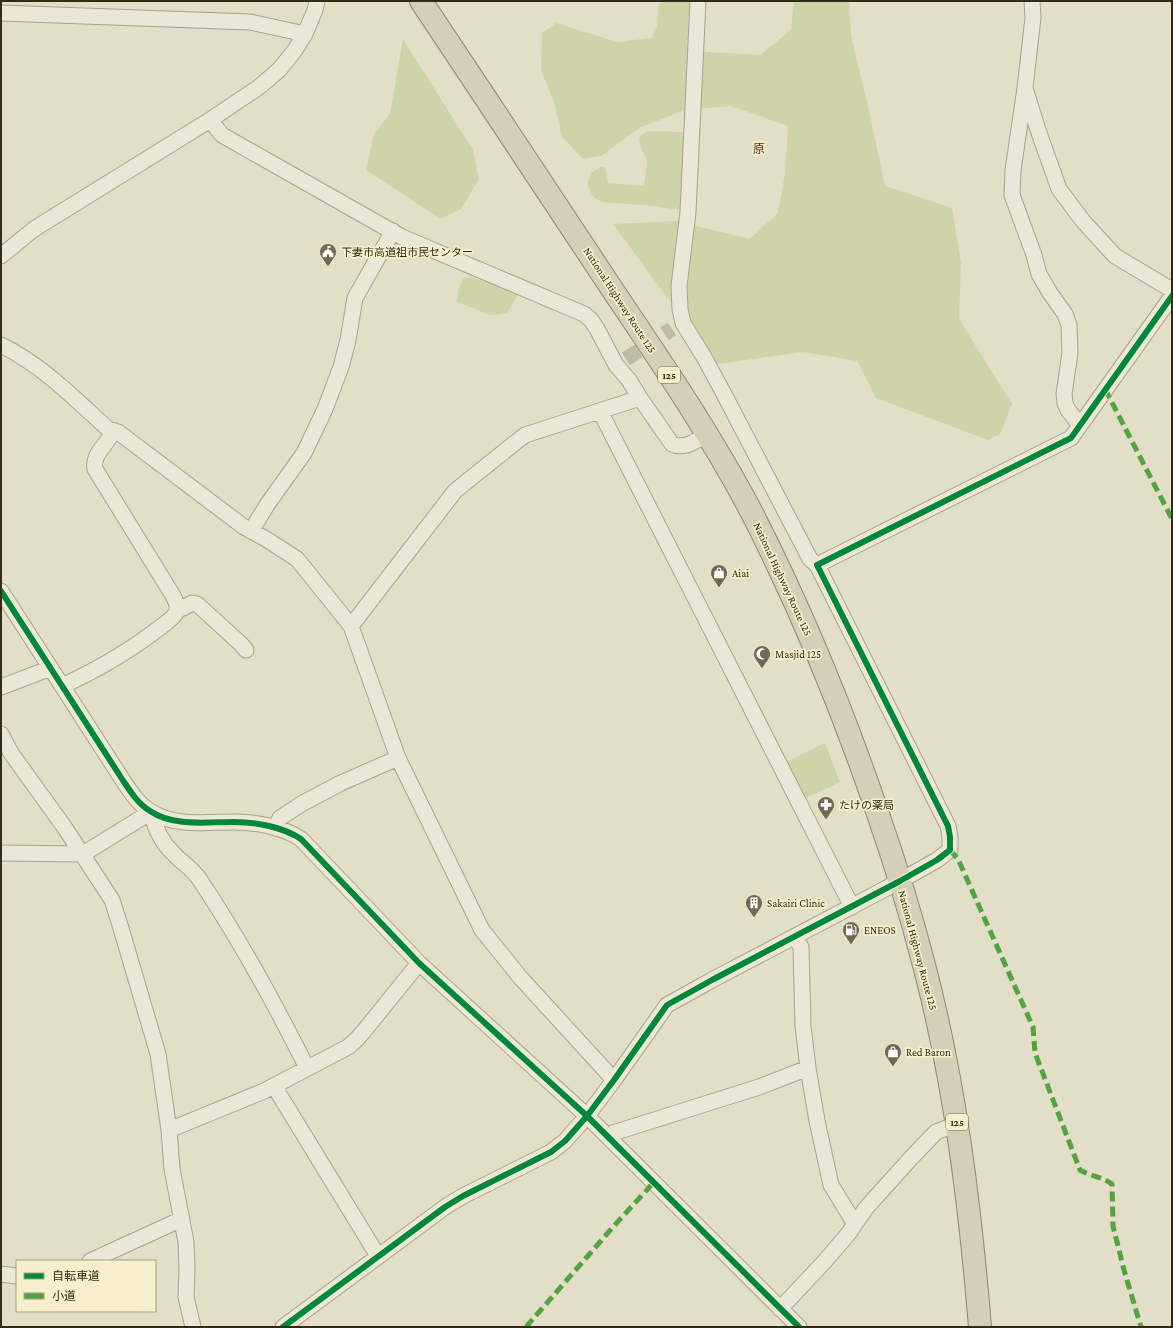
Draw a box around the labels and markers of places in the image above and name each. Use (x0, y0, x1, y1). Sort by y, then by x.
public building icon: 下妻市高道祖市民センター (318, 242, 338, 267)
place label: 下妻市高道祖市民センター (341, 246, 473, 258)
shop icon: Aiai (709, 563, 729, 588)
place label: Aiai (732, 567, 749, 579)
mosque icon: Masjid 125 (752, 644, 772, 669)
place label: Masjid 125 (775, 648, 821, 661)
pharmacy icon: たけの薬局 (816, 795, 836, 820)
place label: たけの薬局 (839, 799, 894, 811)
building icon: Sakairi Clinic (744, 893, 764, 918)
place label: Sakairi Clinic (767, 897, 825, 909)
fuel station icon: ENEOS (841, 920, 861, 945)
place label: ENEOS (864, 924, 896, 936)
shop icon: Red Baron (883, 1042, 903, 1067)
place label: Red Baron (906, 1046, 951, 1058)

